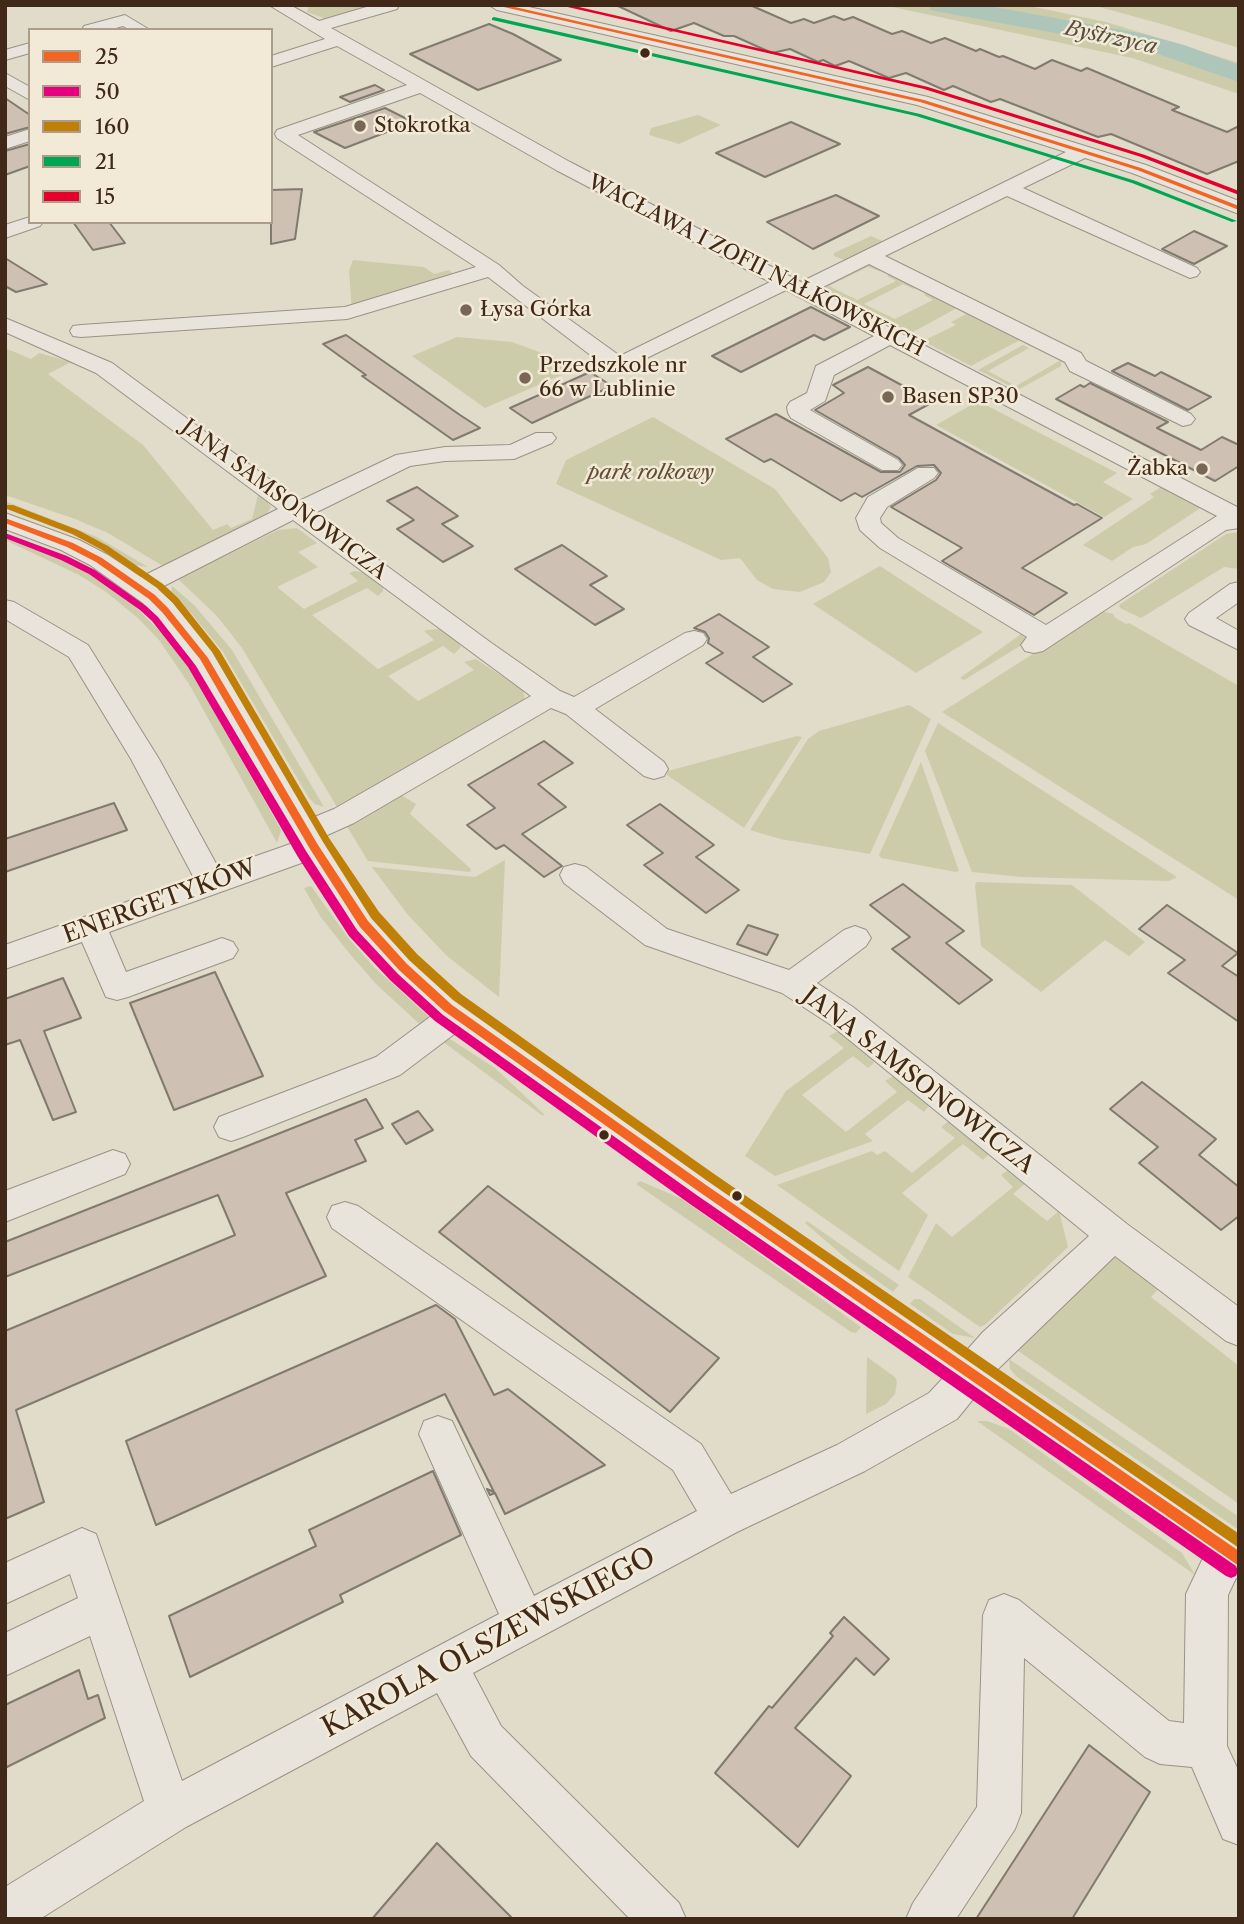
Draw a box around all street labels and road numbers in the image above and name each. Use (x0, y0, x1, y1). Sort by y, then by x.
street label: WACŁAWA I ZOFII NAŁKOWSKICH (583, 170, 929, 362)
street label: JANA SAMSONOWICZA (176, 414, 392, 586)
street label: ENERGETYKÓW (59, 854, 261, 950)
street label: JANA SAMSONOWICZA (796, 981, 1040, 1181)
street label: KAROLA OLSZEWSKIEGO (316, 1541, 662, 1745)

